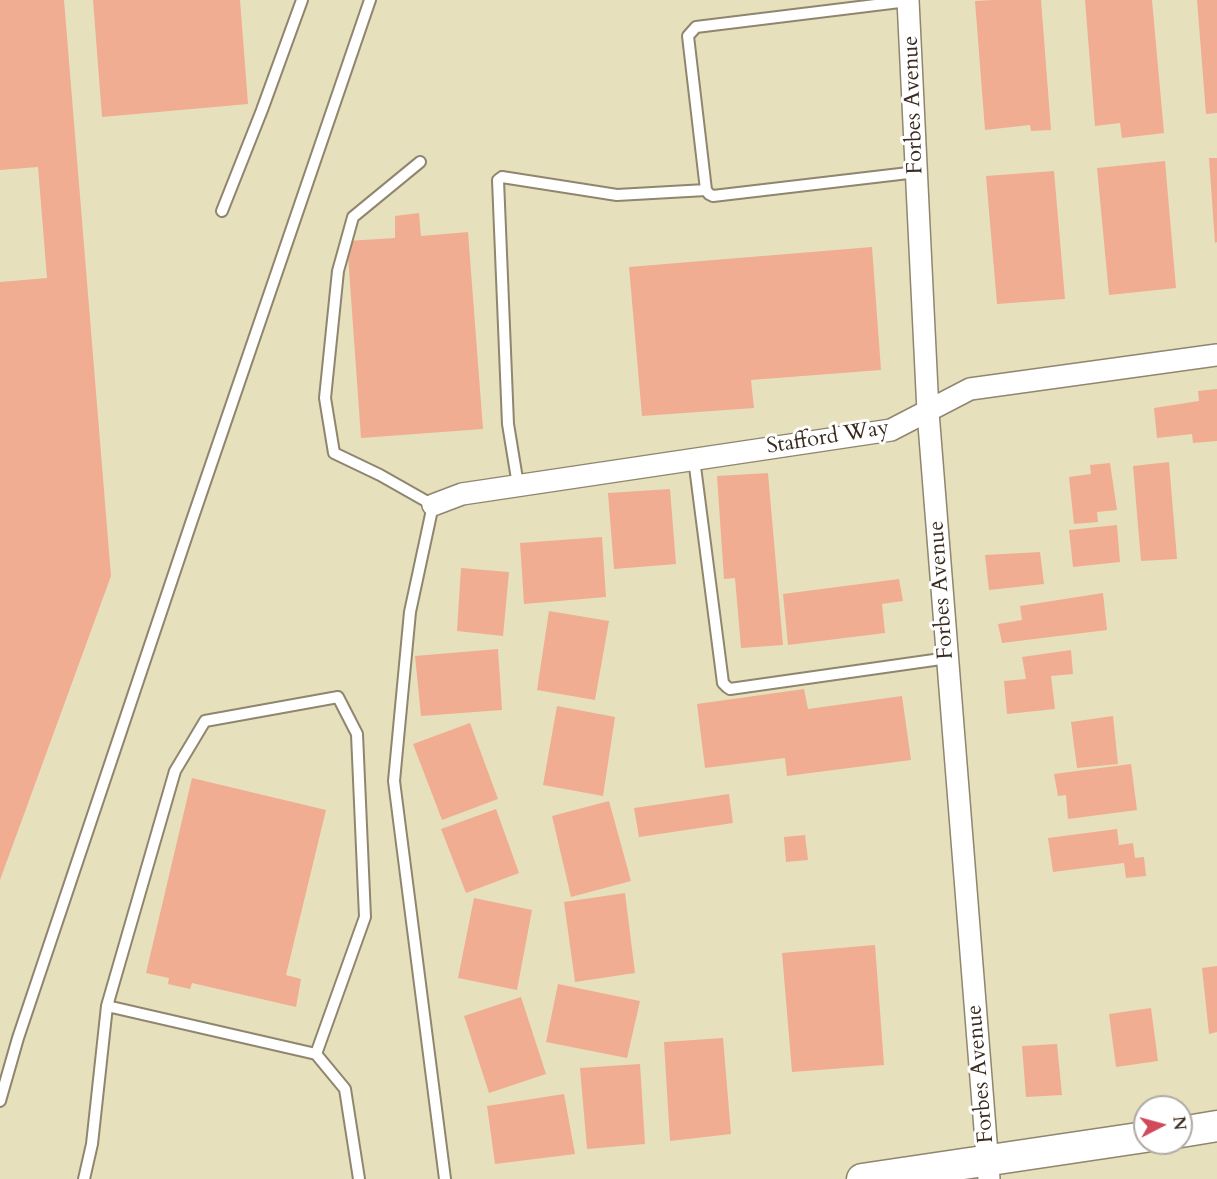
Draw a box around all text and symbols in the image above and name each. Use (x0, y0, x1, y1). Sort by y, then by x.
street label: Forbes Avenue (898, 35, 930, 175)
street label: Stafford Way (765, 415, 891, 461)
street label: Forbes Avenue (924, 520, 960, 660)
street label: Forbes Avenue (962, 1004, 1000, 1144)
north arrow (1133, 1095, 1193, 1155)
text: N (1167, 1115, 1191, 1131)

